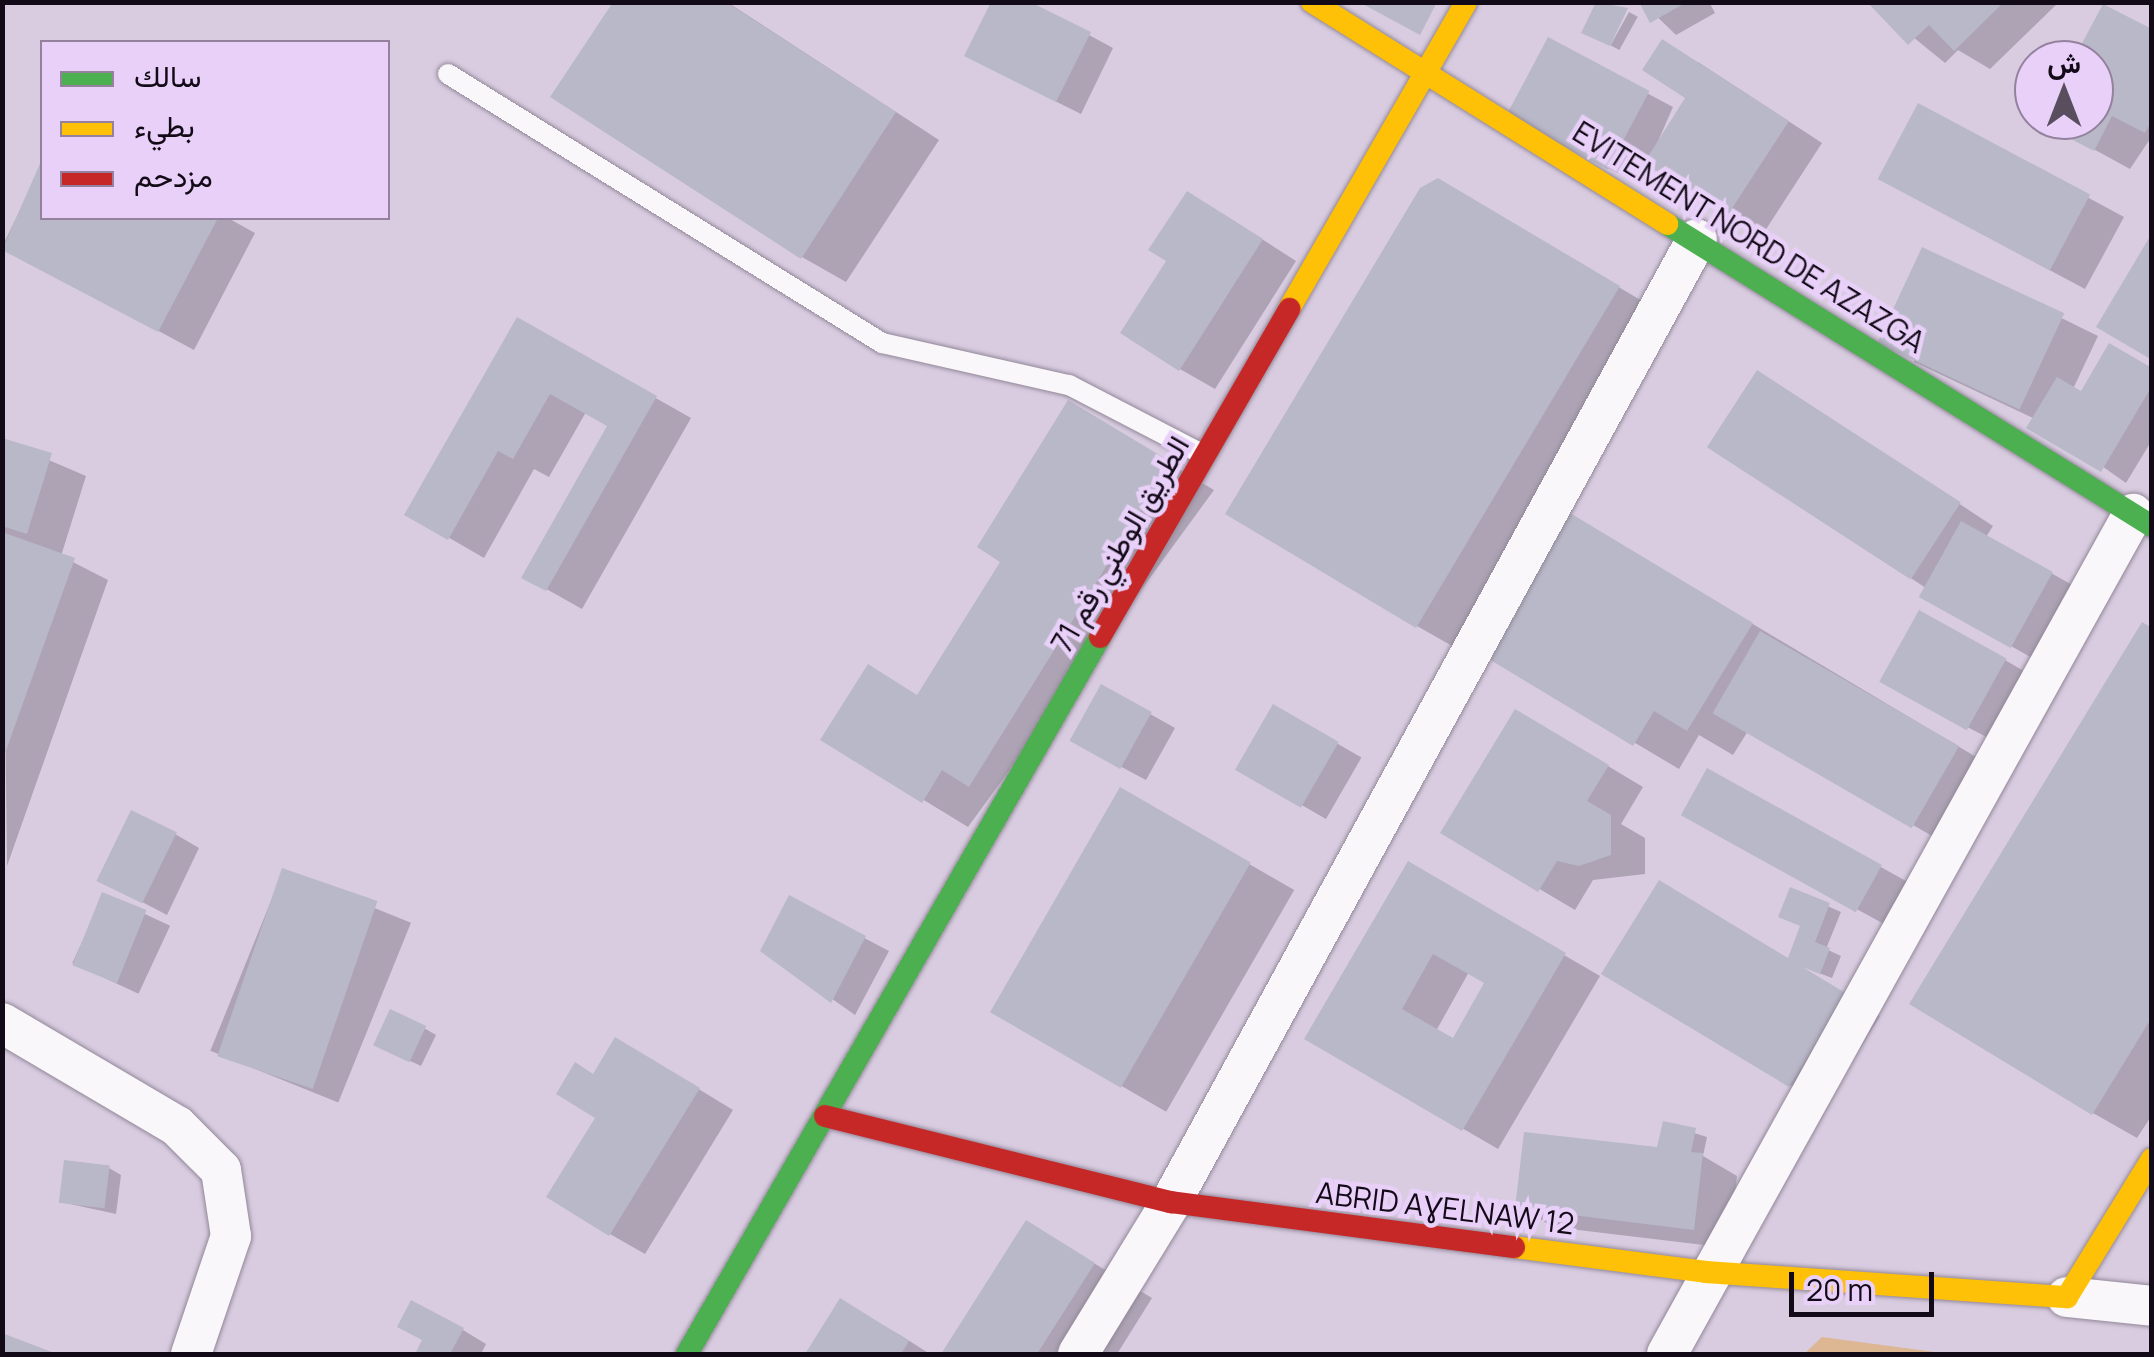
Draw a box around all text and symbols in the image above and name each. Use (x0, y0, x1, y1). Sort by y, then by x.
legend (40, 40, 390, 220)
north arrow (2014, 40, 2114, 140)
text: ش (2047, 43, 2081, 81)
text: سالك (134, 55, 201, 96)
text: بطيء (134, 105, 195, 146)
street label: EVITEMENT NORD DE AZAZGA (1566, 113, 1932, 361)
text: مزدحم (134, 155, 213, 196)
street label: الطريق الوطني رقم 71 (1043, 429, 1197, 659)
street label: ABRID AƔELNAW 12 (1314, 1174, 1576, 1242)
scale bar (1794, 1252, 1939, 1314)
text: 20 m (1806, 1269, 1873, 1310)

